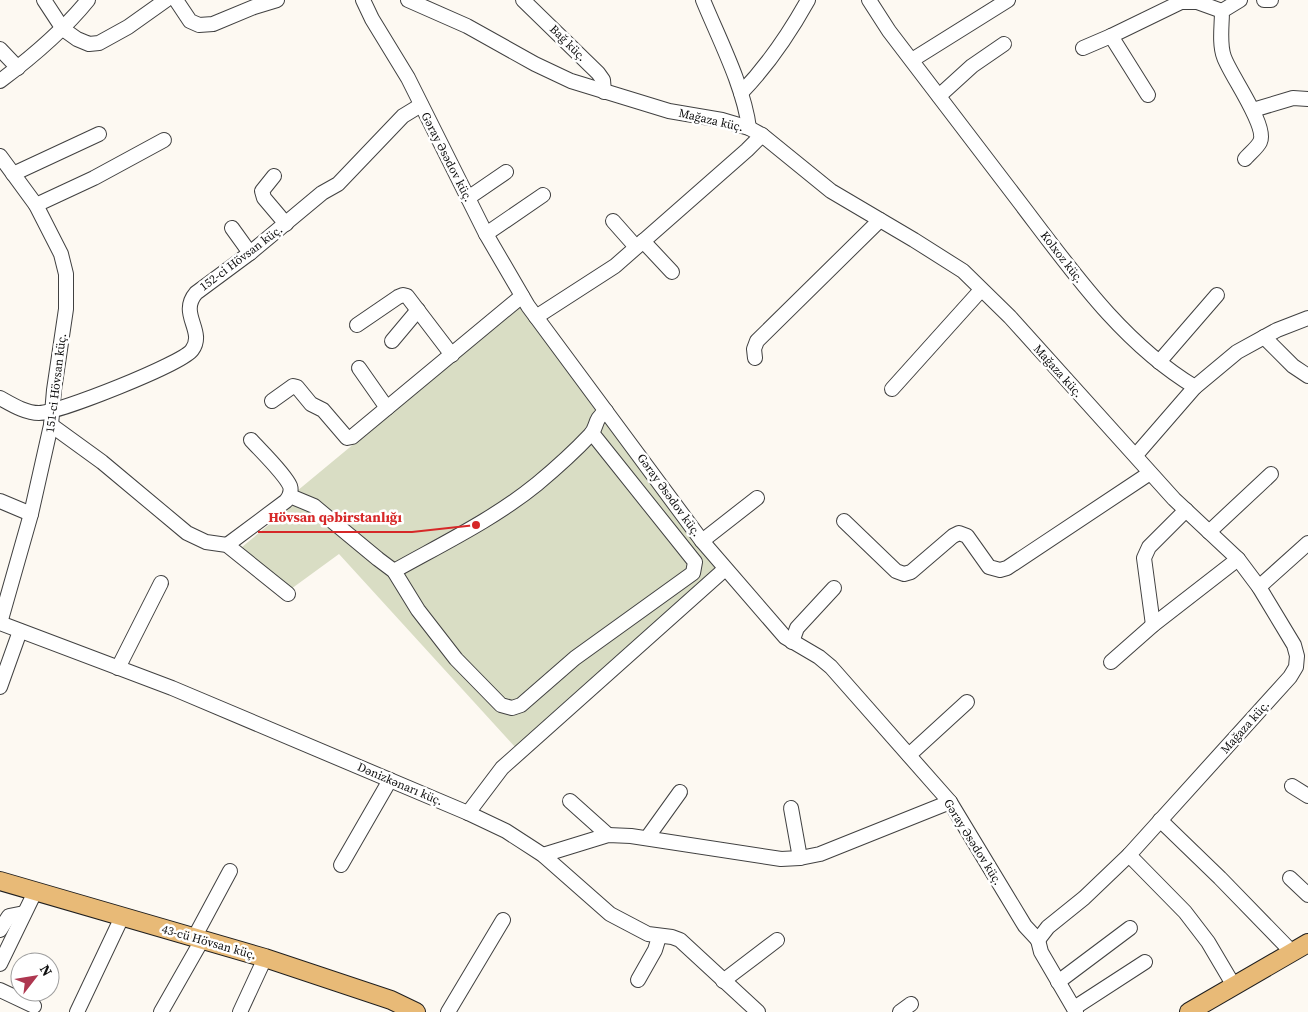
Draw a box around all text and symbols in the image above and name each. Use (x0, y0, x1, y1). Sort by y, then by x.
street label: Bağ küç. (546, 21, 590, 65)
street label: Mağaza küç. (677, 105, 745, 135)
street label: Gəray Əsədov küç. (417, 109, 477, 205)
street label: 152-ci Hövsan küç. (196, 222, 286, 294)
street label: Kolxoz küç. (1037, 228, 1087, 286)
street label: 151-ci Hövsan küç. (42, 332, 70, 434)
street label: Mağaza küç. (1030, 341, 1086, 401)
street label: Gəray Əsədov küç. (634, 450, 704, 540)
callout: Hövsan qəbirstanlığı (258, 503, 412, 532)
text: Hövsan qəbirstanlığı (268, 507, 402, 527)
street label: Mağaza küç. (1217, 697, 1273, 757)
street label: Dənizkənarı küç. (355, 759, 445, 809)
street label: Gəray Əsədov küç. (940, 796, 1006, 888)
street label: 43-cü Hövsan küç. (160, 921, 258, 963)
north arrow (10, 952, 60, 1002)
text: N (35, 961, 57, 980)

